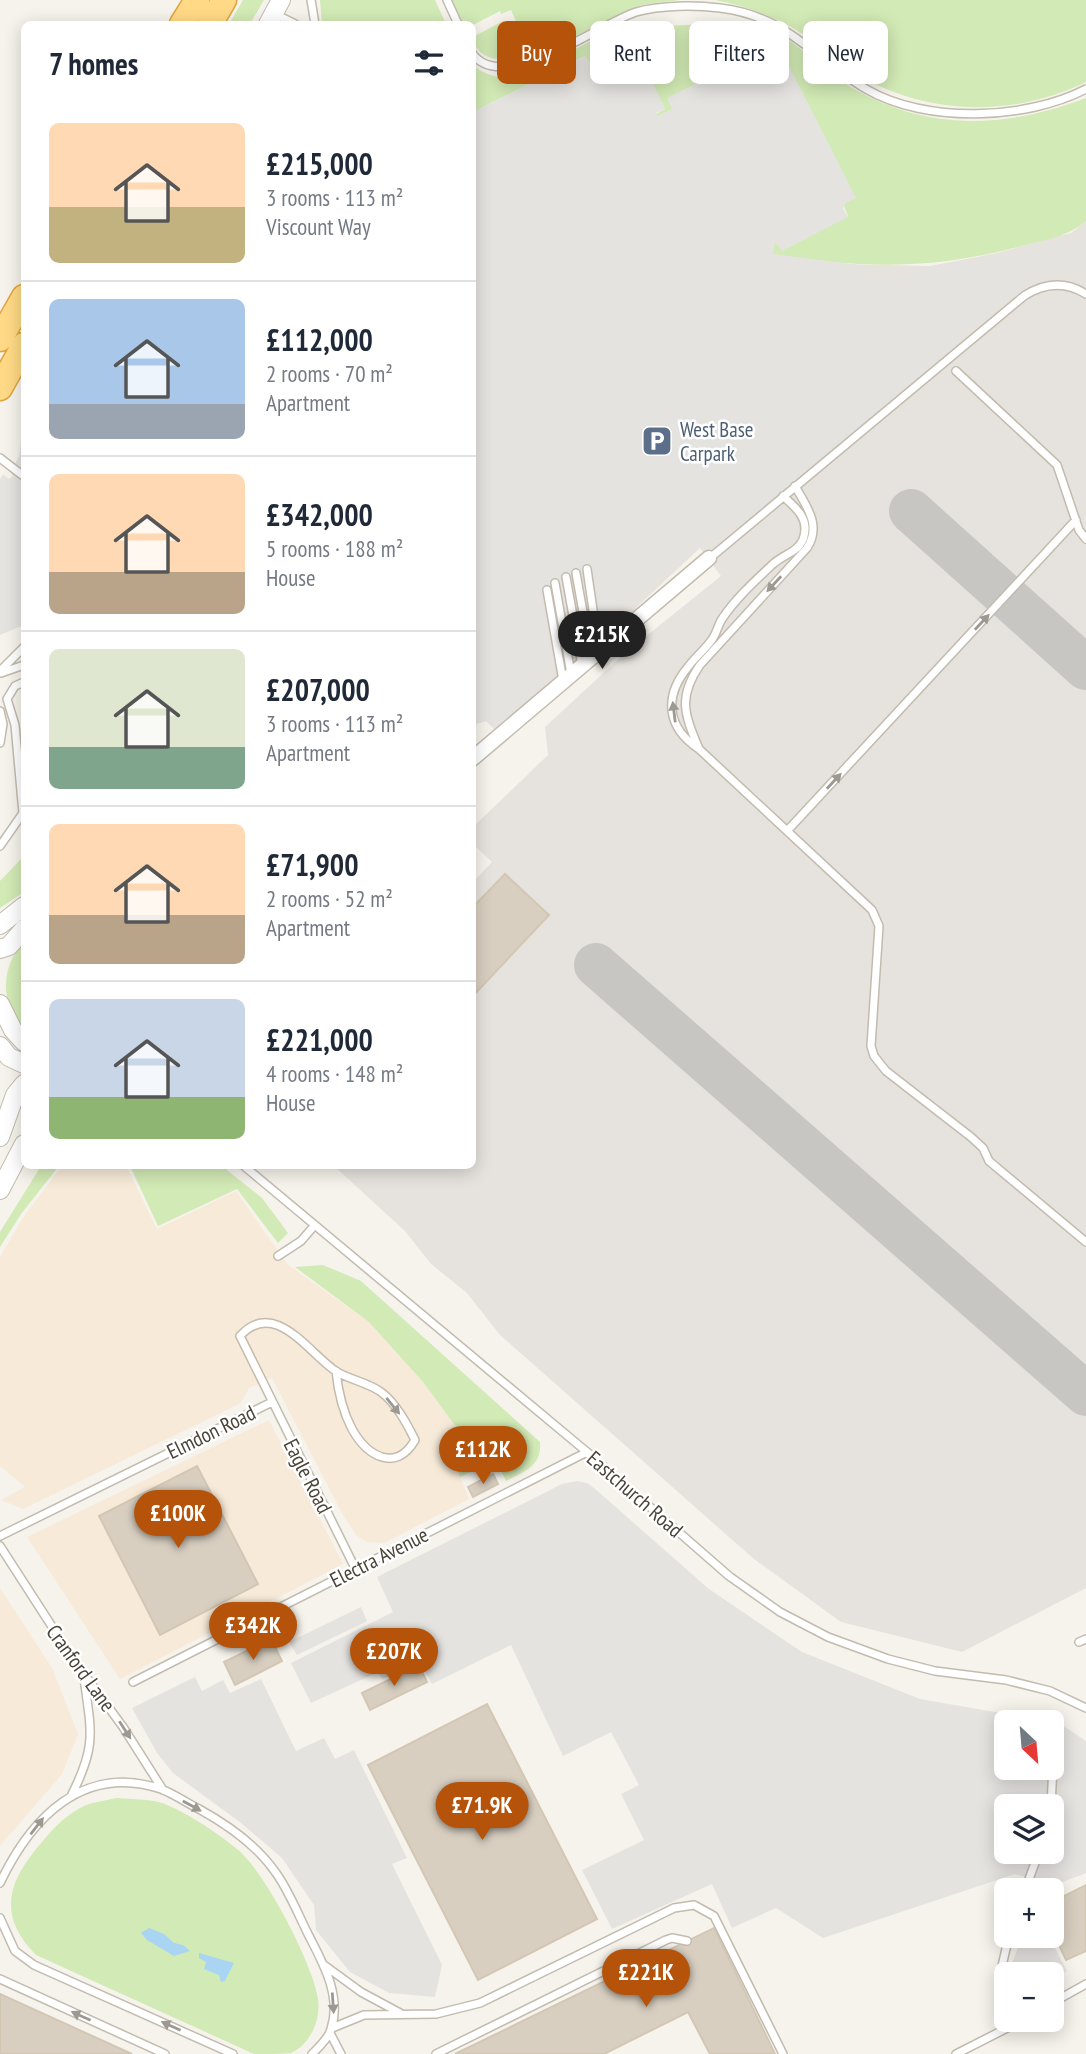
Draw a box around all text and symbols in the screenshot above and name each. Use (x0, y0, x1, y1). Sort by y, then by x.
chip: Buy (497, 21, 576, 84)
chip: Rent (590, 21, 675, 84)
chip: Filters (689, 21, 789, 84)
chip: New (803, 21, 888, 84)
text: 7 homes (49, 44, 138, 83)
icon: filters (410, 44, 448, 82)
text: £215,000 (266, 144, 373, 183)
icon: home (105, 151, 189, 235)
text: 3 rooms · 113 m² (266, 183, 403, 212)
text: Viscount Way (266, 212, 371, 241)
text: £112,000 (266, 320, 373, 359)
icon: home (105, 327, 189, 411)
text: 2 rooms · 70 m² (266, 359, 393, 388)
text: Apartment (266, 388, 350, 417)
place label: West Base Carpark (680, 416, 753, 467)
parking icon: West Base Carpark (640, 424, 674, 458)
text: £342,000 (266, 495, 373, 534)
icon: home (105, 502, 189, 586)
text: 5 rooms · 188 m² (266, 534, 403, 563)
text: House (266, 563, 316, 592)
one-way arrow (766, 575, 782, 593)
pin: £215K (553, 612, 651, 671)
one-way arrow (973, 614, 989, 631)
text: £215K (574, 619, 630, 648)
text: £207,000 (266, 670, 370, 709)
icon: home (105, 677, 189, 761)
one-way arrow (668, 701, 679, 723)
text: 3 rooms · 113 m² (266, 709, 403, 738)
text: Apartment (266, 738, 350, 767)
one-way arrow (826, 772, 842, 790)
text: £71,900 (266, 845, 359, 884)
icon: home (105, 852, 189, 936)
text: 2 rooms · 52 m² (266, 884, 393, 913)
text: Apartment (266, 913, 350, 942)
text: £221,000 (266, 1020, 373, 1059)
icon: home (105, 1027, 189, 1111)
text: 4 rooms · 148 m² (266, 1059, 403, 1088)
text: House (266, 1088, 316, 1117)
one-way arrow (385, 1397, 400, 1414)
street label: Elmdon Road (162, 1399, 260, 1465)
pin: £112K (434, 1426, 532, 1486)
street label: Eagle Road (278, 1434, 338, 1518)
text: £112K (455, 1434, 511, 1463)
street label: Eastchurch Road (581, 1445, 689, 1543)
pin: £100K (129, 1490, 227, 1550)
text: £100K (150, 1498, 206, 1527)
street label: Electra Avenue (325, 1521, 433, 1593)
pin: £342K (204, 1602, 302, 1662)
text: £342K (225, 1610, 281, 1639)
street label: Cranford Lane (40, 1619, 122, 1717)
pin: £207K (345, 1628, 443, 1688)
text: £207K (366, 1636, 422, 1665)
north arrow (994, 1710, 1064, 1780)
map controls (994, 1710, 1064, 2032)
one-way arrow (118, 1720, 131, 1740)
pin: £71.9K (425, 1783, 539, 1842)
text: £71.9K (452, 1790, 512, 1819)
button: layers (994, 1794, 1064, 1864)
one-way arrow (182, 1800, 202, 1812)
one-way arrow (29, 1817, 43, 1835)
button: + (994, 1878, 1064, 1948)
pin: £221K (597, 1950, 695, 2009)
text: £221K (618, 1957, 674, 1986)
button: − (994, 1962, 1064, 2032)
one-way arrow (328, 1992, 339, 2014)
one-way arrow (71, 2010, 91, 2022)
one-way arrow (161, 2020, 181, 2032)

